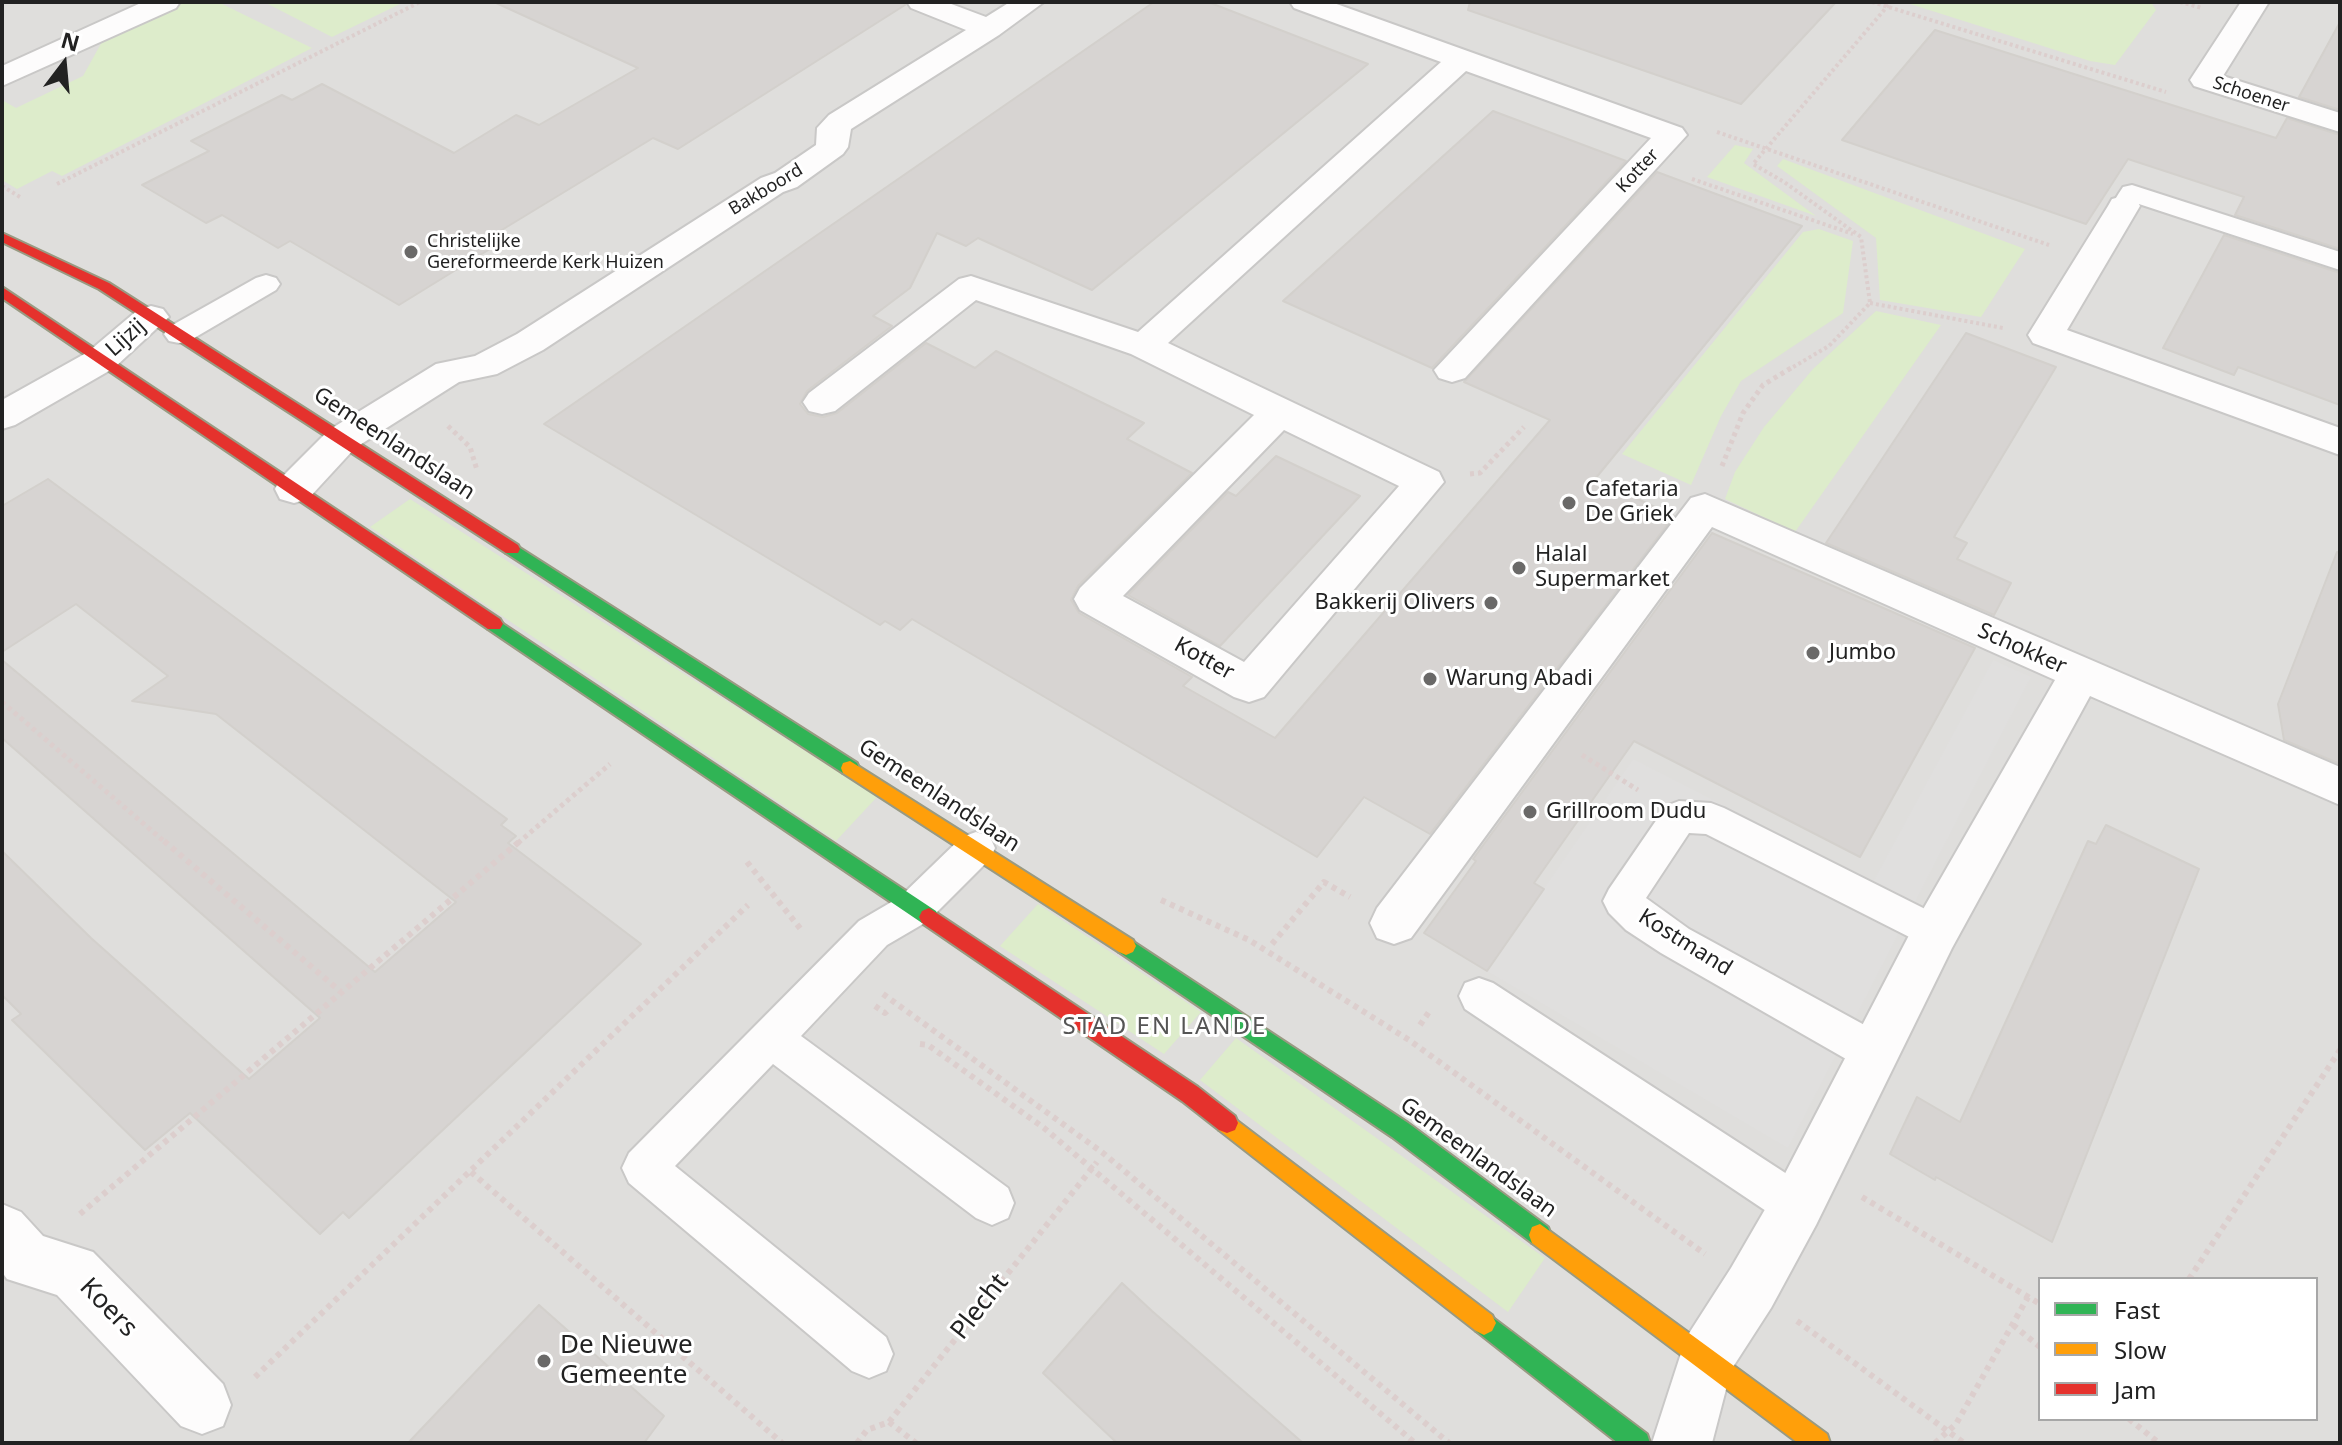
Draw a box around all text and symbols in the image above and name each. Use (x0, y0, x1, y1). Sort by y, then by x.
north arrow (24, 24, 104, 104)
text: N (58, 24, 83, 58)
street label: Schoener (2210, 72, 2292, 118)
street label: Kotter (1612, 144, 1664, 198)
street label: Bakboord (725, 160, 807, 220)
place label: Christelijke Gereformeerde Kerk Huizen (427, 231, 664, 274)
marker: Christelijke Gereformeerde Kerk Huizen (402, 243, 420, 261)
street label: Lijzij (101, 313, 151, 363)
street label: Gemeenlandslaan (308, 382, 480, 506)
place label: Cafetaria De Griek (1585, 477, 1679, 528)
marker: Cafetaria De Griek (1560, 494, 1578, 512)
place label: Halal Supermarket (1535, 542, 1670, 594)
marker: Halal Supermarket (1510, 559, 1528, 577)
place label: Bakkerij Olivers (1315, 590, 1475, 616)
marker: Bakkerij Olivers (1482, 594, 1500, 612)
street label: Schokker (1973, 618, 2071, 680)
street label: Kotter (1169, 632, 1239, 686)
place label: Jumbo (1829, 640, 1896, 666)
marker: Jumbo (1804, 644, 1822, 662)
place label: Warung Abadi (1446, 666, 1593, 692)
marker: Warung Abadi (1421, 670, 1439, 688)
street label: Gemeenlandslaan (853, 734, 1025, 858)
place label: Grillroom Dudu (1546, 799, 1706, 825)
marker: Grillroom Dudu (1521, 803, 1539, 821)
street label: Kostmand (1633, 904, 1737, 982)
district label: STAD EN LANDE (1063, 1013, 1267, 1041)
street label: Gemeenlandslaan (1395, 1092, 1561, 1224)
street label: Plecht (945, 1268, 1015, 1346)
street label: Koers (73, 1272, 143, 1344)
legend (2038, 1277, 2318, 1421)
text: Fast (2114, 1293, 2160, 1326)
place label: De Nieuwe Gemeente (560, 1330, 693, 1392)
text: Slow (2114, 1333, 2166, 1366)
marker: De Nieuwe Gemeente (535, 1352, 553, 1370)
text: Jam (2114, 1373, 2156, 1406)

